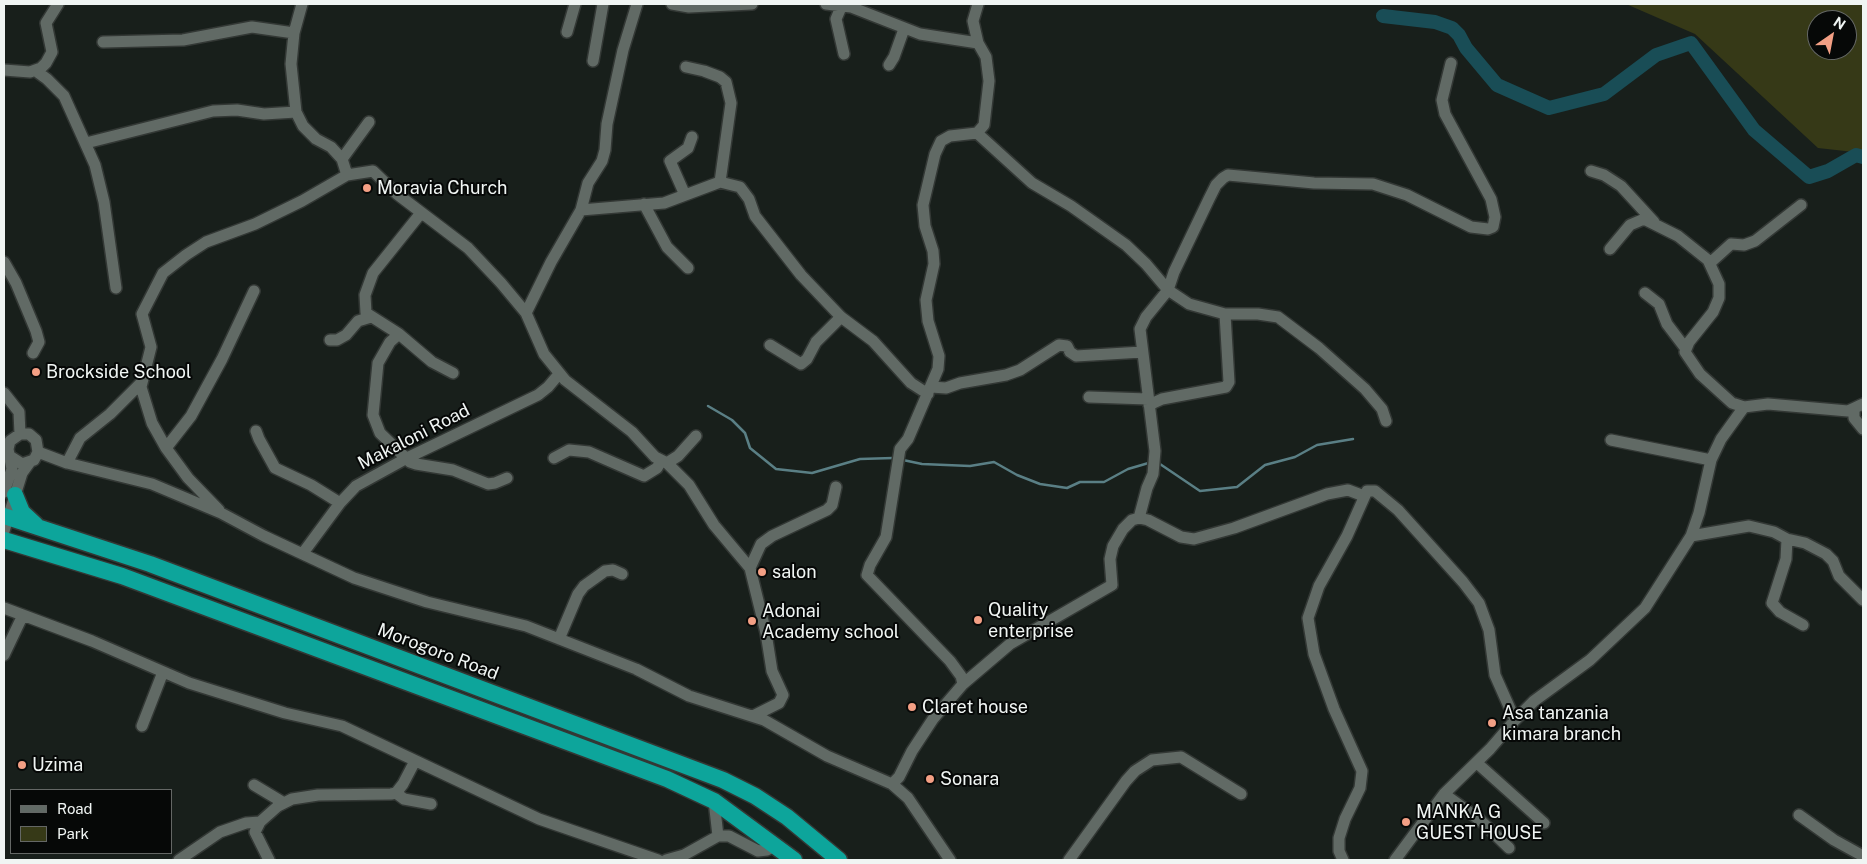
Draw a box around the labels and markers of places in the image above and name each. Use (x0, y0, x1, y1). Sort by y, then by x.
place label: Moravia Church (377, 177, 507, 199)
marker: Moravia Church (361, 182, 373, 194)
place label: Brockside School (46, 361, 191, 383)
marker: Brockside School (30, 366, 42, 378)
place label: salon (772, 561, 817, 583)
marker: salon (756, 566, 768, 578)
place label: Quality enterprise (988, 599, 1074, 642)
place label: Adonai Academy school (762, 600, 899, 642)
marker: Quality enterprise (972, 614, 984, 626)
marker: Adonai Academy school (746, 615, 758, 627)
place label: Claret house (922, 696, 1028, 718)
marker: Claret house (906, 701, 918, 713)
place label: Asa tanzania kimara branch (1502, 702, 1621, 744)
marker: Asa tanzania kimara branch (1486, 717, 1498, 729)
place label: Uzima (32, 754, 83, 776)
marker: Uzima (16, 759, 28, 771)
place label: Sonara (940, 768, 999, 790)
marker: Sonara (924, 773, 936, 785)
place label: MANKA G GUEST HOUSE (1416, 801, 1542, 844)
marker: MANKA G GUEST HOUSE (1400, 816, 1412, 828)

